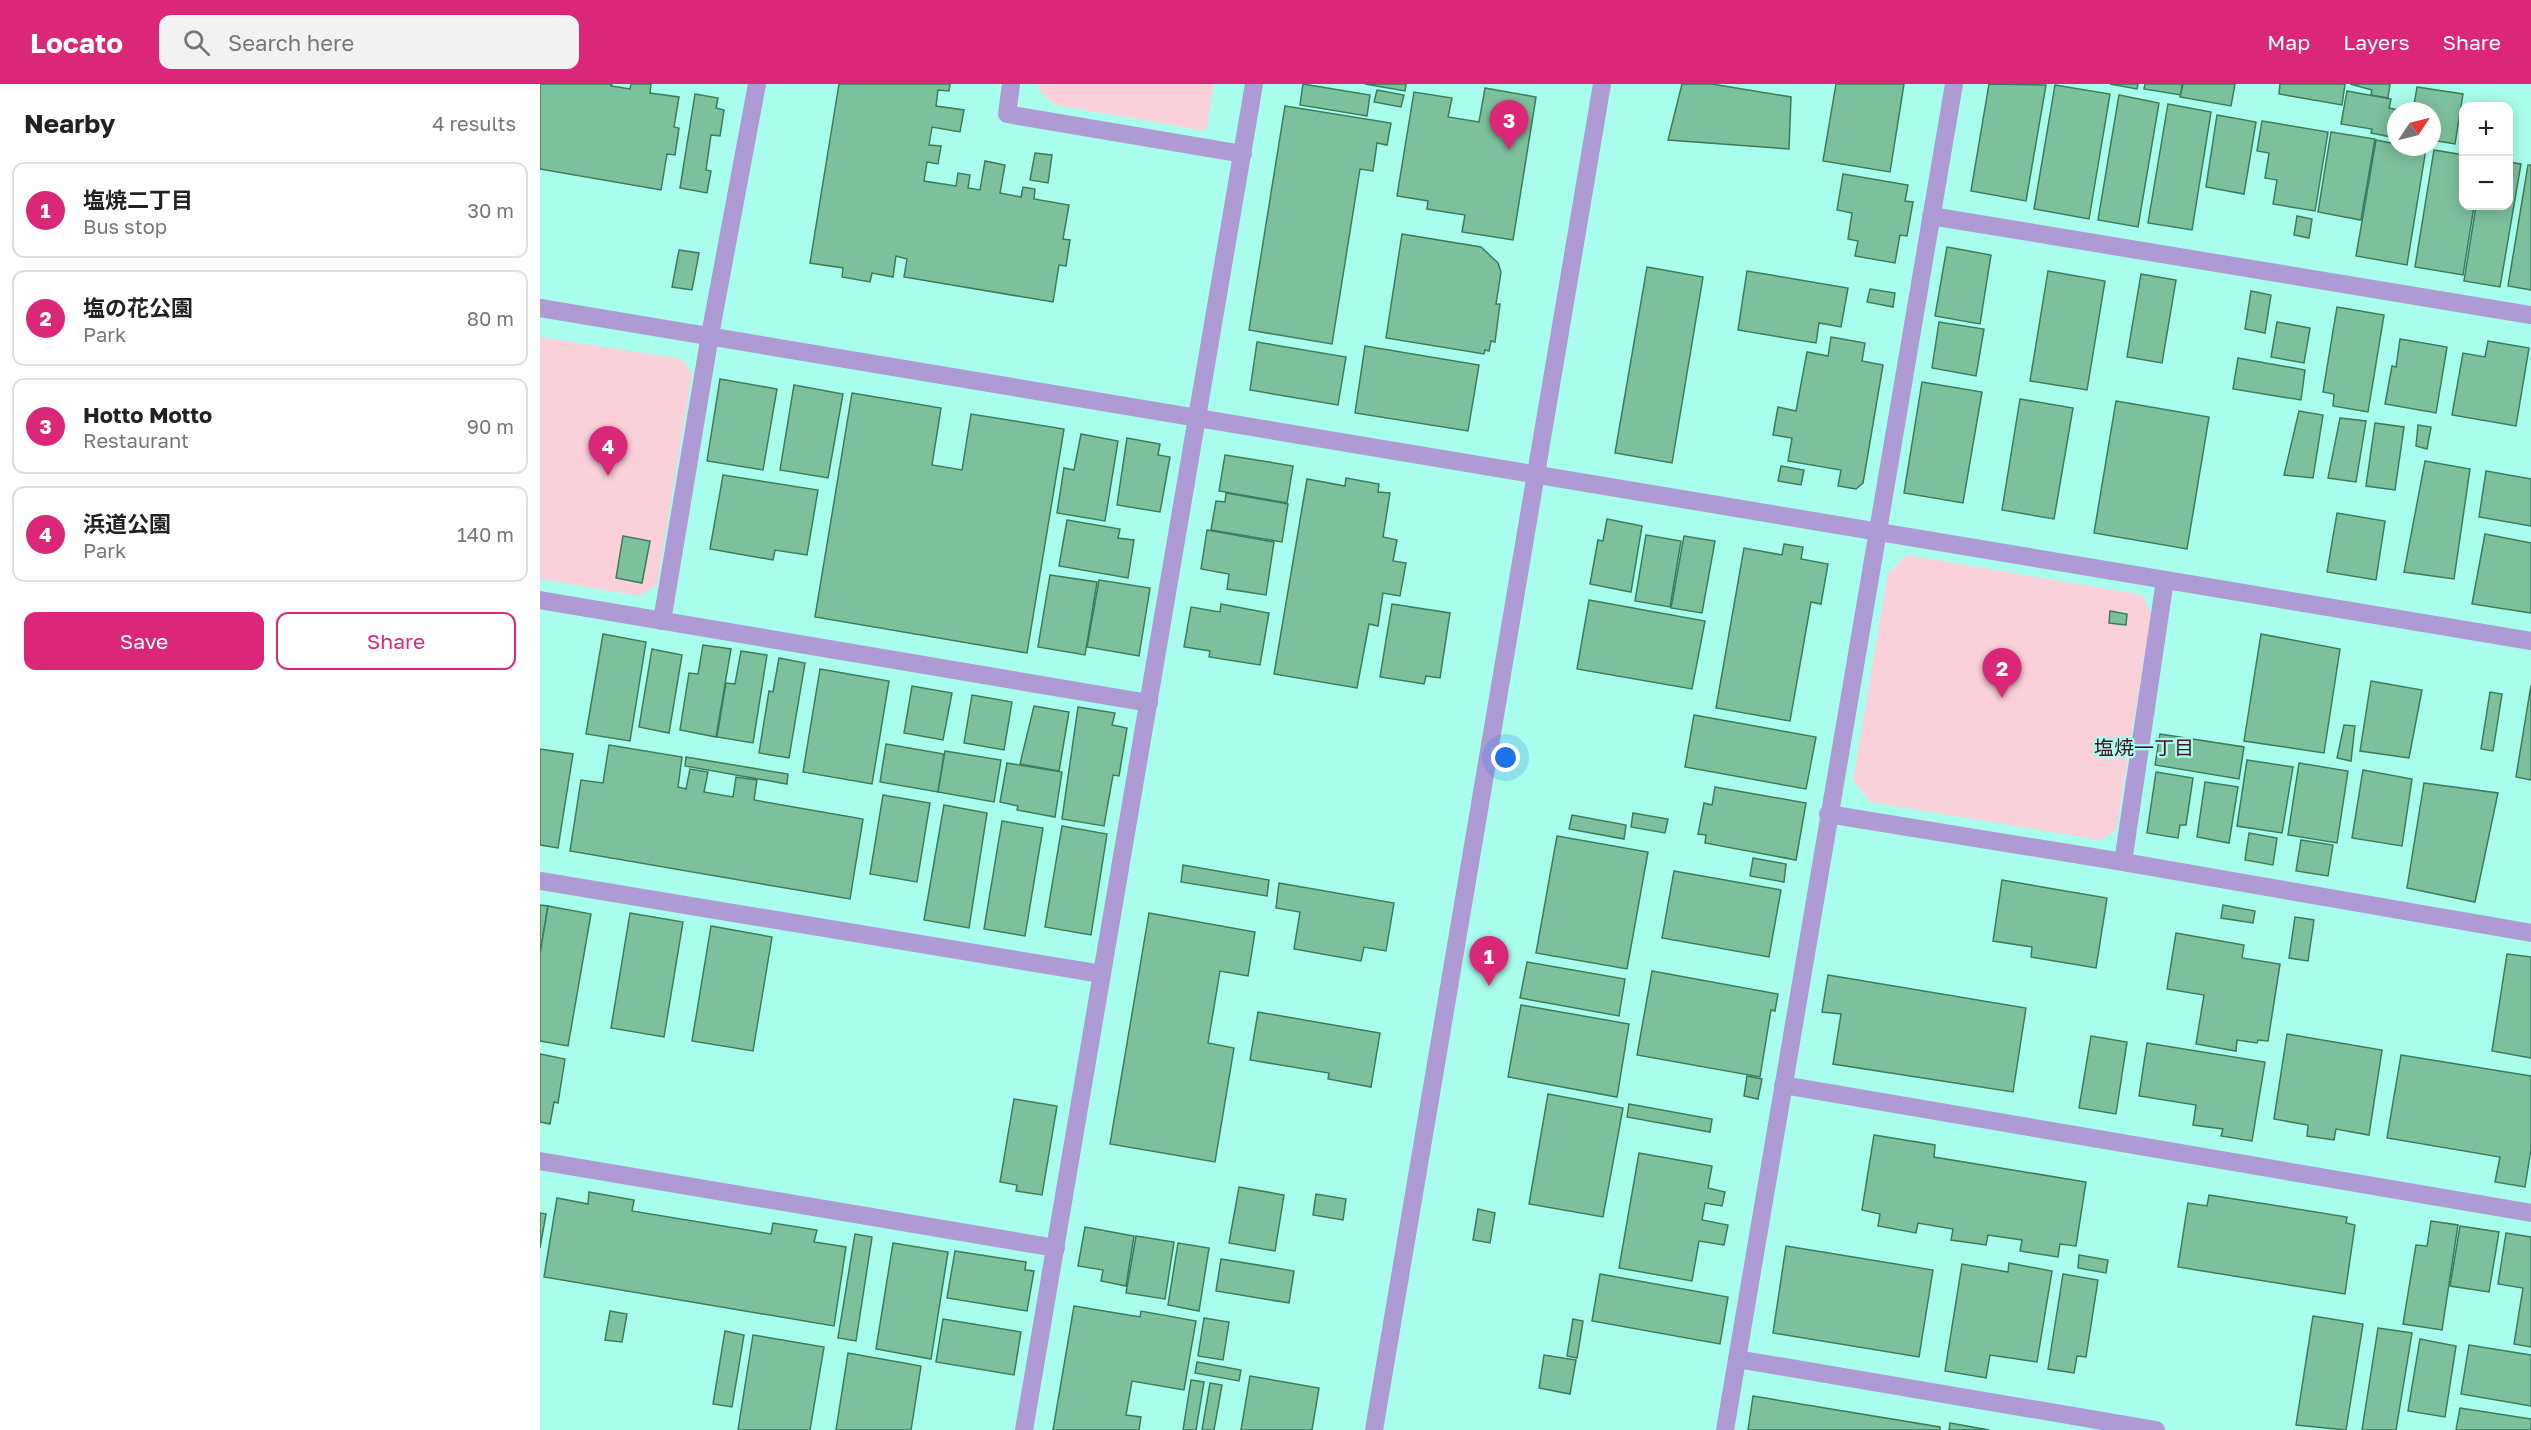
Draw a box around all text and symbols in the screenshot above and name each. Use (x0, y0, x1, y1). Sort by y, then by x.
search box (159, 15, 579, 69)
text: Locato (30, 26, 123, 59)
icon: search (180, 26, 213, 59)
text: Search here (228, 29, 354, 56)
text: Map (2267, 29, 2310, 55)
text: Layers (2343, 29, 2410, 55)
text: Share (2443, 29, 2501, 55)
pin: 3 (1490, 100, 1528, 150)
north arrow (2387, 102, 2441, 156)
map controls (2459, 102, 2513, 210)
button: + (2459, 102, 2513, 156)
text: Nearby (24, 108, 115, 139)
text: 4 results (432, 111, 516, 135)
button: − (2459, 156, 2513, 210)
text: 塩焼二丁目 (83, 186, 193, 213)
text: 1 (40, 198, 51, 222)
text: 30 m (467, 198, 514, 222)
text: Bus stop (83, 214, 167, 238)
text: 塩の花公園 (83, 294, 193, 321)
text: 2 (39, 306, 52, 330)
text: 80 m (467, 306, 514, 330)
text: Park (83, 322, 126, 346)
text: Hotto Motto (83, 401, 212, 428)
text: 3 (39, 414, 52, 438)
text: 90 m (467, 414, 514, 438)
pin: 4 (588, 426, 628, 476)
text: Restaurant (83, 428, 189, 452)
text: 浜道公園 (83, 510, 171, 537)
text: 4 (39, 522, 52, 546)
text: 140 m (457, 522, 514, 546)
text: Park (83, 538, 126, 562)
button: Save (24, 612, 264, 670)
button: Share (276, 612, 516, 670)
pin: 2 (1982, 648, 2022, 698)
district label: 塩焼一丁目 (2094, 735, 2194, 759)
your location (1491, 743, 1520, 772)
pin: 1 (1470, 936, 1508, 986)

